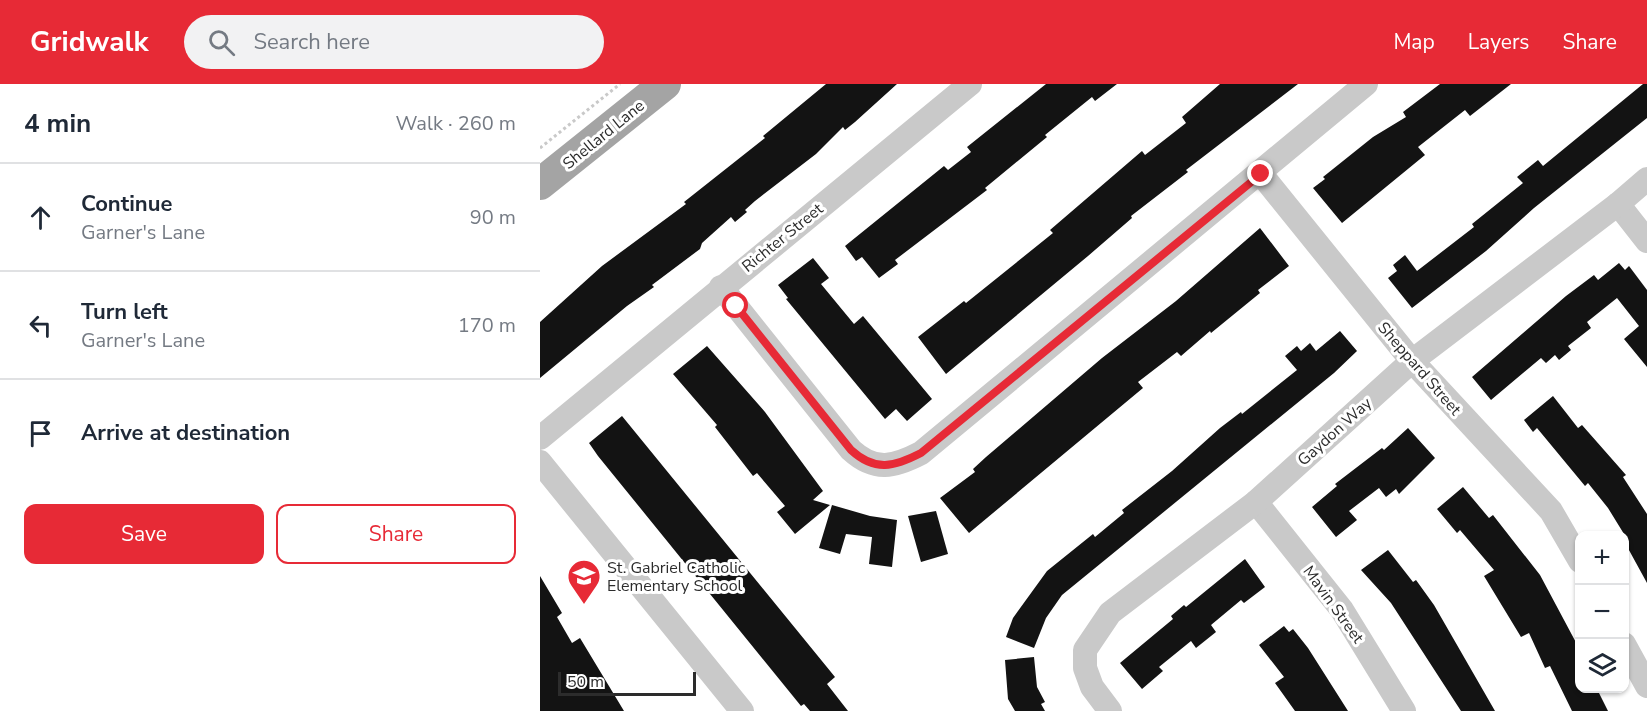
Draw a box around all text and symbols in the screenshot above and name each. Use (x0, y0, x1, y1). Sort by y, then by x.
search box (184, 15, 604, 69)
text: Gridwalk (30, 23, 148, 61)
icon: search (205, 26, 238, 59)
text: Search here (253, 27, 370, 57)
text: Map (1393, 28, 1435, 56)
text: Layers (1468, 28, 1529, 56)
text: Share (1562, 28, 1617, 56)
street label: Shellard Lane (558, 95, 649, 175)
text: 4 min (24, 106, 91, 141)
text: Walk · 260 m (396, 110, 516, 137)
route end (1247, 160, 1273, 186)
text: Continue (81, 189, 172, 219)
street label: Richter Street (737, 198, 828, 277)
icon: ahead (24, 201, 57, 234)
text: 90 m (470, 204, 516, 231)
text: Garner's Lane (81, 219, 205, 246)
route start (722, 292, 748, 318)
text: Turn left (81, 297, 168, 327)
icon: left (24, 309, 57, 342)
text: 170 m (458, 312, 516, 339)
street label: Sheppard Street (1372, 317, 1466, 420)
text: Garner's Lane (81, 327, 205, 354)
street label: Gaydon Way (1293, 392, 1377, 471)
icon: arrive (24, 417, 57, 450)
text: Arrive at destination (81, 418, 290, 448)
button: Save (24, 504, 264, 564)
button: Share (276, 504, 516, 564)
map controls (1575, 531, 1629, 693)
button: + (1575, 531, 1629, 585)
place label: St. Gabriel Catholic Elementary School (607, 557, 746, 597)
school or university icon: St. Gabriel Catholic Elementary School (566, 558, 602, 605)
street label: Mavin Street (1298, 561, 1369, 648)
button: − (1575, 585, 1629, 639)
button: layers (1575, 639, 1629, 693)
scale bar (558, 669, 696, 696)
text: 50 m (567, 671, 604, 693)

